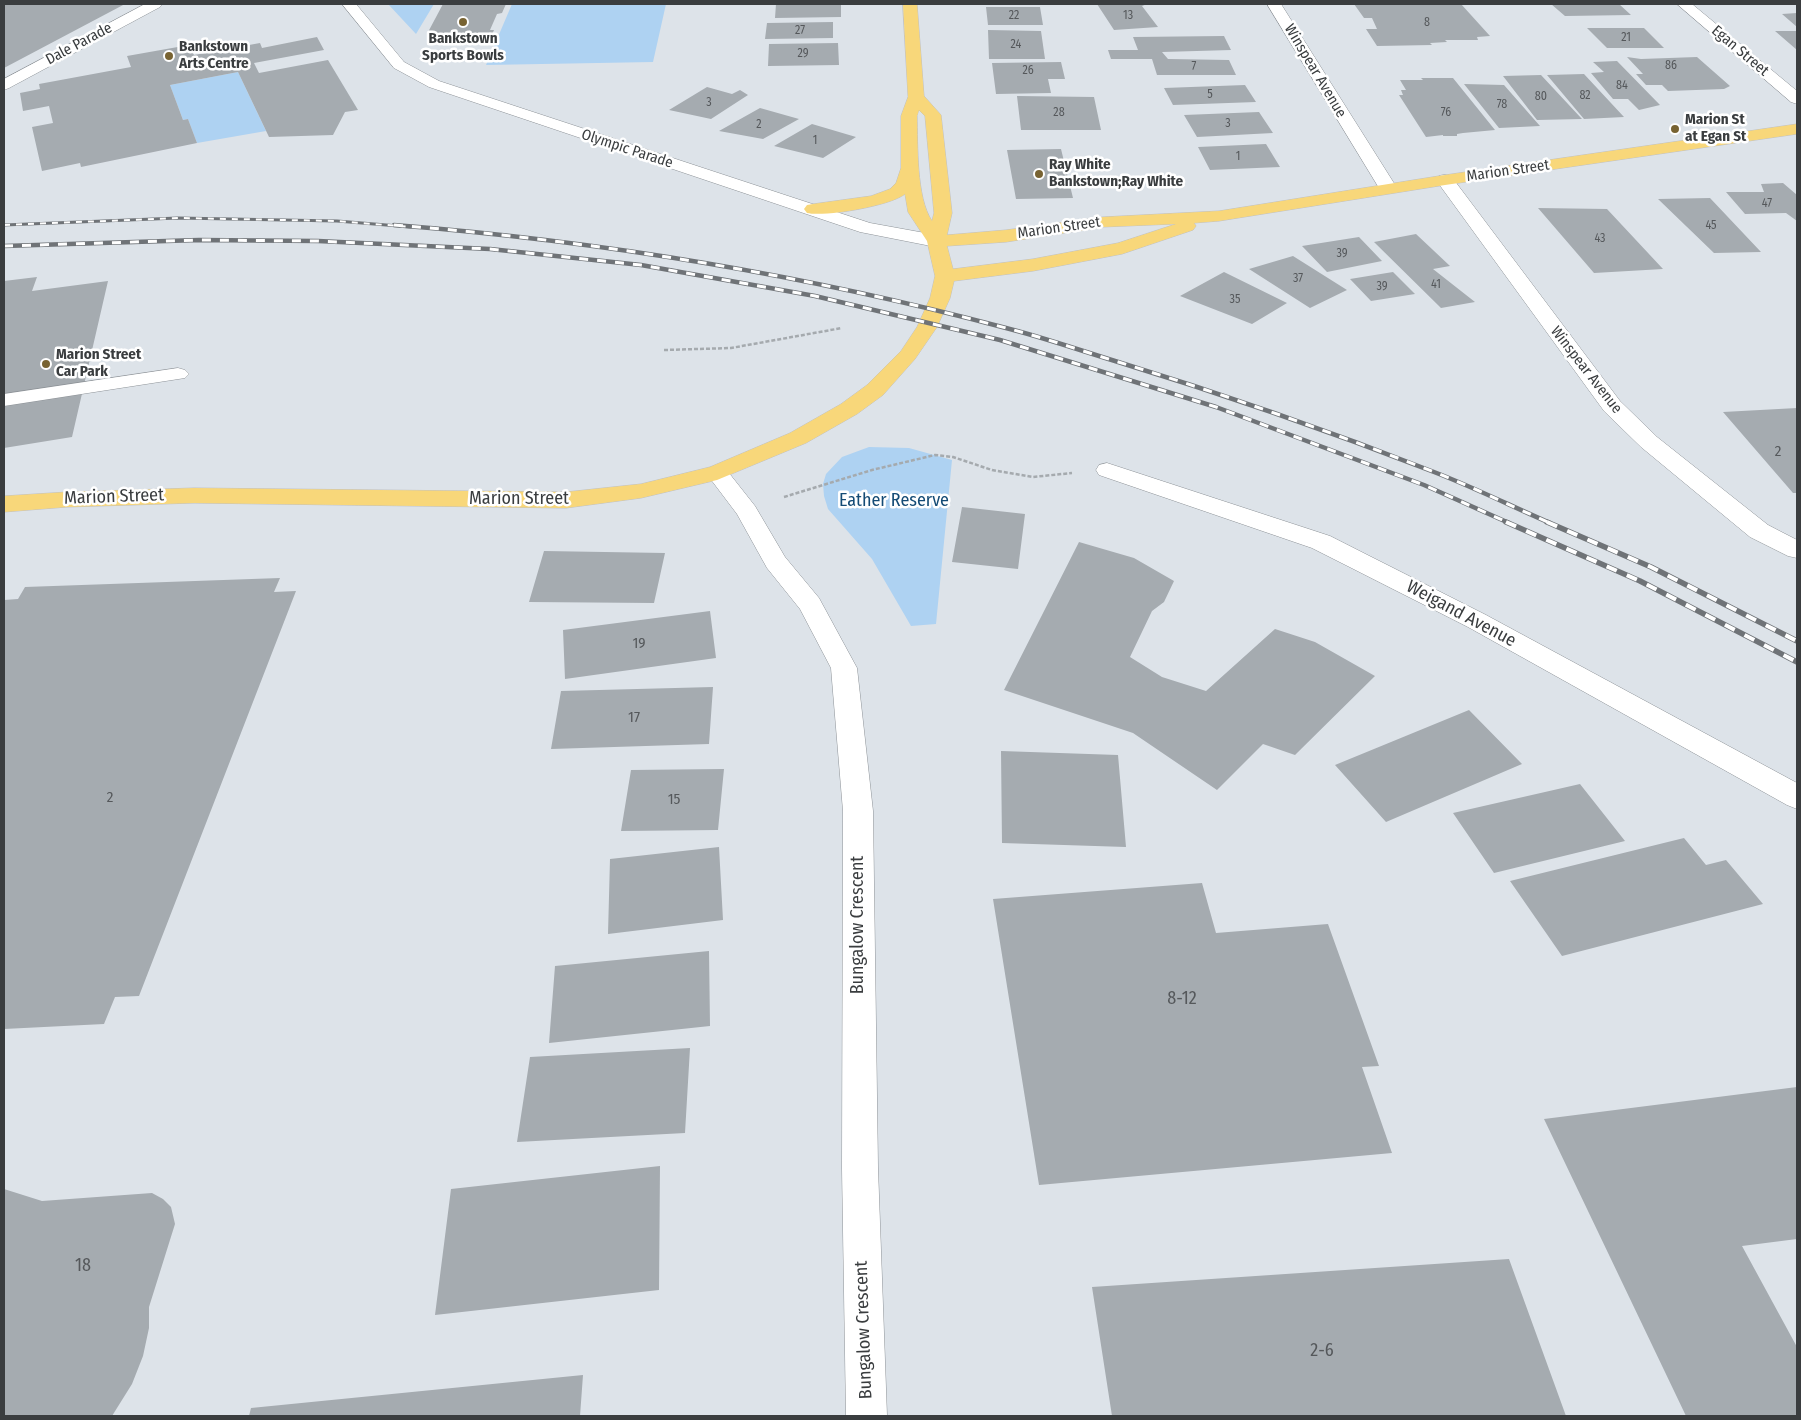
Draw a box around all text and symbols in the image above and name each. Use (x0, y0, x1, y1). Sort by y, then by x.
house number: 22 (1009, 9, 1019, 23)
house number: 13 (1123, 9, 1133, 23)
marker: Bankstown Sports Bowls (457, 16, 469, 28)
house number: 8 (1424, 16, 1430, 30)
street label: Dale Parade (43, 19, 115, 69)
street label: Winspear Avenue (1280, 21, 1350, 121)
street label: Egan Street (1708, 22, 1772, 80)
house number: 27 (795, 24, 805, 38)
place label: Bankstown Sports Bowls (422, 30, 504, 65)
house number: 21 (1621, 31, 1631, 45)
place label: Bankstown Arts Centre (179, 38, 249, 73)
house number: 24 (1011, 38, 1021, 52)
house number: 29 (797, 47, 809, 61)
marker: Bankstown Arts Centre (163, 50, 175, 62)
house number: 86 (1665, 59, 1677, 73)
house number: 7 (1192, 60, 1196, 74)
house number: 26 (1022, 64, 1034, 78)
house number: 84 (1616, 79, 1628, 93)
house number: 5 (1207, 88, 1213, 102)
house number: 82 (1579, 89, 1591, 103)
house number: 80 (1535, 90, 1547, 104)
house number: 3 (706, 96, 712, 110)
house number: 78 (1497, 98, 1507, 112)
house number: 28 (1053, 106, 1065, 120)
house number: 76 (1441, 106, 1451, 120)
place label: Marion St at Egan St (1685, 111, 1746, 146)
house number: 3 (1225, 117, 1231, 131)
house number: 2 (756, 118, 762, 132)
marker: Marion St at Egan St (1669, 123, 1681, 135)
street label: Olympic Parade (579, 126, 675, 172)
house number: 1 (813, 134, 817, 148)
house number: 1 (1236, 150, 1240, 164)
place label: Ray White Bankstown;Ray White (1049, 156, 1183, 191)
street label: Marion Street (1466, 156, 1550, 186)
marker: Ray White Bankstown;Ray White (1033, 168, 1045, 180)
house number: 47 (1762, 197, 1772, 211)
street label: Marion Street (1017, 213, 1101, 243)
house number: 45 (1705, 219, 1717, 233)
house number: 43 (1594, 232, 1606, 246)
house number: 39 (1336, 247, 1348, 261)
house number: 37 (1293, 272, 1303, 286)
house number: 41 (1431, 278, 1441, 292)
house number: 39 (1376, 280, 1388, 294)
house number: 35 (1230, 293, 1240, 307)
street label: Winspear Avenue (1546, 323, 1626, 417)
place label: Marion Street Car Park (56, 346, 141, 381)
marker: Marion Street Car Park (40, 358, 52, 370)
house number: 2 (1775, 443, 1781, 461)
street label: Marion Street (64, 484, 164, 510)
street label: Marion Street (469, 488, 569, 510)
park label: Eather Reserve (839, 490, 949, 512)
street label: Weigand Avenue (1402, 576, 1520, 652)
house number: 19 (632, 635, 646, 653)
house number: 17 (628, 709, 640, 727)
house number: 2 (107, 789, 113, 807)
house number: 15 (668, 791, 680, 809)
street label: Bungalow Crescent (847, 856, 869, 994)
house number: 8-12 (1167, 988, 1197, 1010)
house number: 18 (75, 1255, 91, 1277)
street label: Bungalow Crescent (851, 1260, 877, 1400)
house number: 2-6 (1310, 1340, 1334, 1362)

